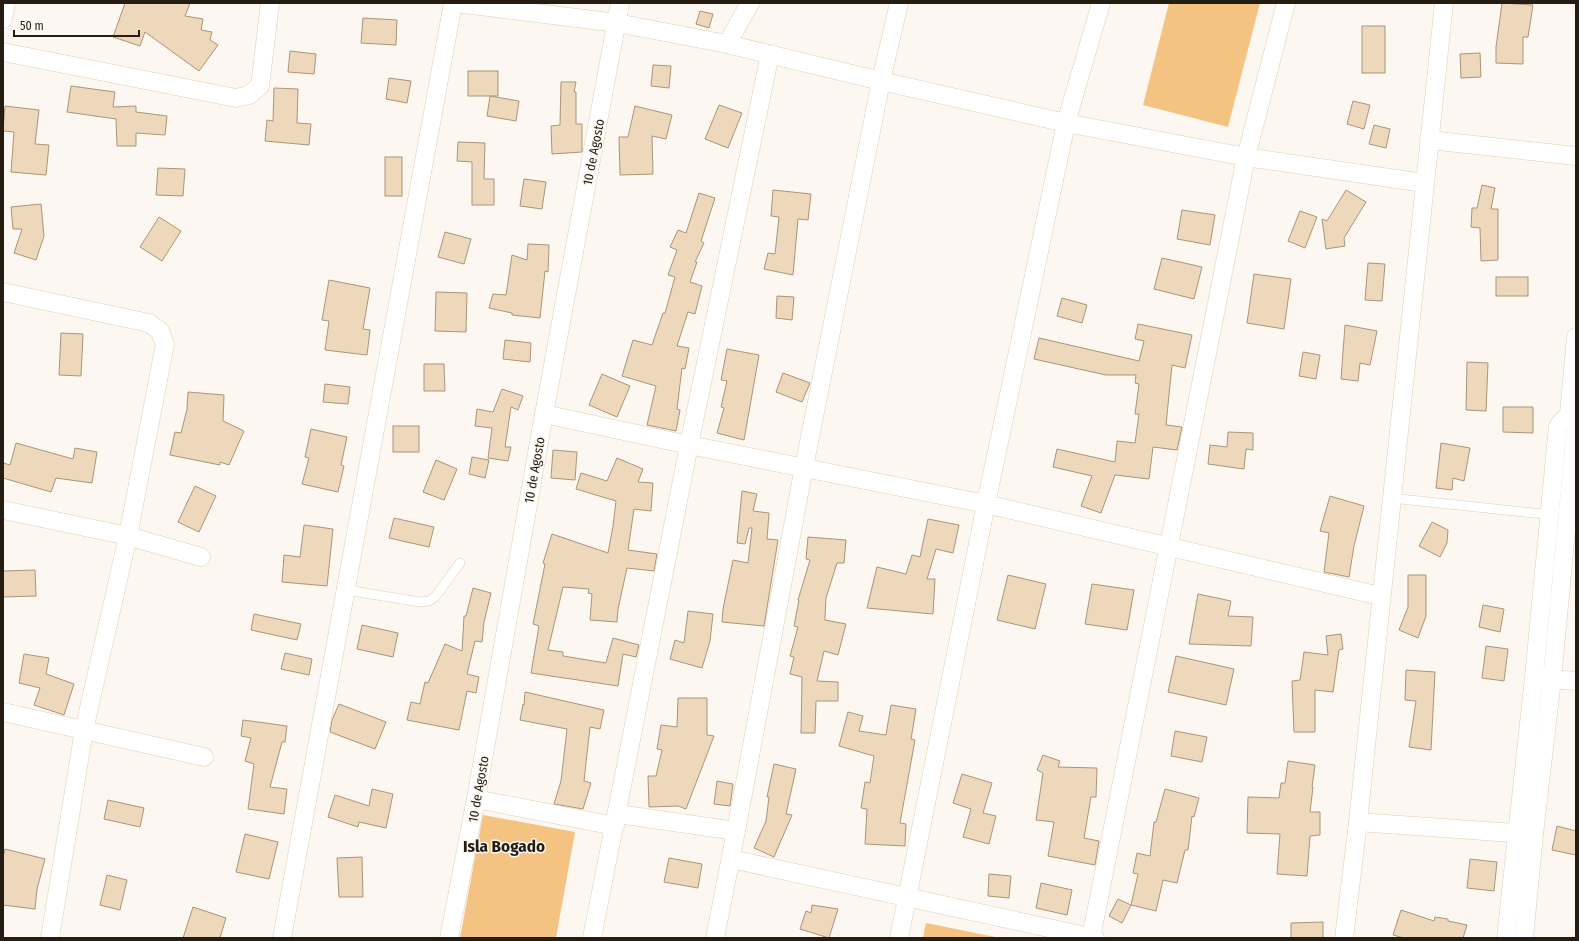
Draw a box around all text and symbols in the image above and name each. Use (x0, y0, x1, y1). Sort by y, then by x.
scale bar (14, 12, 139, 38)
text: 50 m (20, 19, 44, 33)
street label: 10 de Agosto (580, 117, 607, 187)
street label: 10 de Agosto (521, 435, 548, 505)
street label: 10 de Agosto (465, 754, 492, 824)
district label: Isla Bogado (463, 836, 545, 857)

